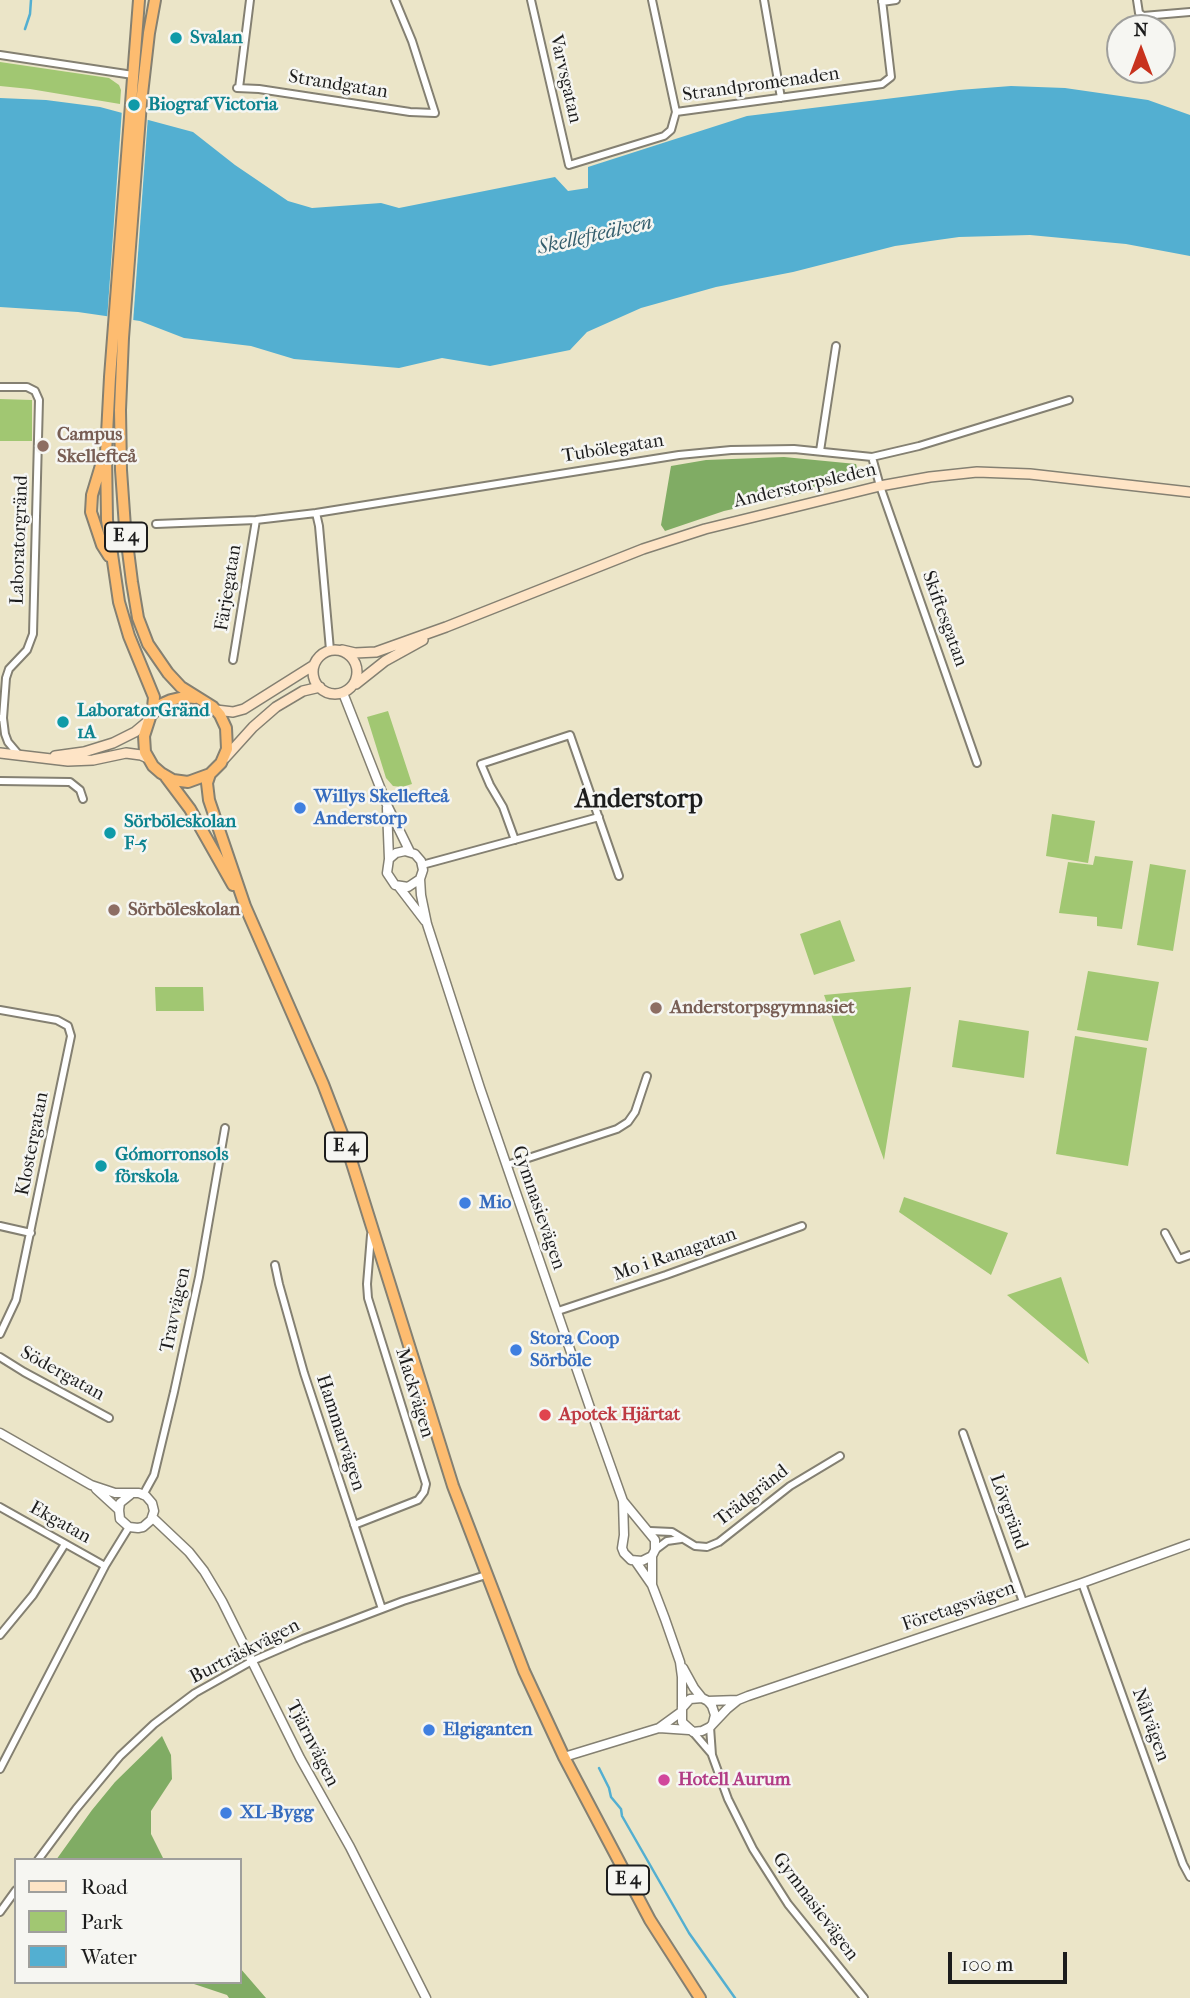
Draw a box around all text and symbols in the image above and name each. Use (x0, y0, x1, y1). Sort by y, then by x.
north arrow (1106, 14, 1176, 84)
text: N (1134, 19, 1148, 41)
place label: Svalan (190, 27, 243, 49)
marker: Svalan (168, 30, 184, 46)
street label: Varvsgatan (544, 33, 586, 125)
street label: Strandpromenaden (681, 63, 841, 107)
street label: Strandgatan (287, 66, 389, 104)
place label: Biograf Victoria (148, 94, 278, 116)
marker: Biograf Victoria (126, 97, 142, 113)
water label: Skellefteälven (535, 211, 655, 261)
place label: Campus Skellefteå (57, 424, 137, 468)
street label: Tubölegatan (561, 430, 665, 468)
marker: Campus Skellefteå (35, 438, 51, 454)
street label: Anderstorpsleden (732, 459, 878, 513)
street label: Laboratorgränd (6, 475, 34, 605)
road number: E 4 (105, 522, 147, 552)
street label: Färjegatan (211, 543, 247, 633)
street label: Skiftesgatan (916, 568, 972, 670)
place label: LaboratorGränd 1A (77, 700, 210, 744)
marker: LaboratorGränd 1A (55, 714, 71, 730)
district label: Anderstorp (575, 785, 703, 817)
place label: Willys Skellefteå Anderstorp (314, 786, 449, 830)
marker: Willys Skellefteå Anderstorp (292, 800, 308, 816)
place label: Sörböleskolan F-5 (124, 811, 236, 855)
marker: Sörböleskolan F-5 (102, 825, 118, 841)
place label: Sörböleskolan (128, 899, 240, 921)
marker: Sörböleskolan (106, 902, 122, 918)
place label: Anderstorpsgymnasiet (670, 997, 855, 1019)
marker: Anderstorpsgymnasiet (648, 1000, 664, 1016)
street label: Klostergatan (12, 1090, 54, 1198)
road number: E 4 (325, 1132, 367, 1162)
street label: Gymnasievägen (506, 1143, 570, 1273)
place label: Gómorronsols förskola (115, 1144, 229, 1188)
marker: Gómorronsols förskola (93, 1158, 109, 1174)
place label: Mio (479, 1192, 511, 1214)
marker: Mio (457, 1195, 473, 1211)
street label: Mo i Ranagatan (610, 1223, 740, 1287)
street label: Travvägen (156, 1265, 196, 1355)
place label: Stora Coop Sörböle (530, 1328, 619, 1372)
street label: Södergatan (16, 1342, 108, 1406)
marker: Stora Coop Sörböle (508, 1342, 524, 1358)
street label: Mackvägen (390, 1345, 438, 1441)
street label: Hammarvägen (310, 1372, 370, 1494)
place label: Apotek Hjärtat (559, 1404, 680, 1426)
marker: Apotek Hjärtat (537, 1407, 553, 1423)
street label: Trädgränd (711, 1460, 793, 1532)
street label: Lövgränd (984, 1471, 1032, 1553)
street label: Ekgatan (25, 1497, 95, 1549)
street label: Företagsvägen (899, 1577, 1019, 1637)
street label: Burträskvägen (186, 1615, 304, 1689)
street label: Nålvägen (1126, 1685, 1174, 1765)
street label: Tjärnvägen (281, 1697, 343, 1791)
place label: Elgiganten (443, 1719, 533, 1741)
marker: Elgiganten (421, 1722, 437, 1738)
place label: Hotell Aurum (678, 1769, 791, 1791)
marker: Hotell Aurum (656, 1772, 672, 1788)
place label: XL-Bygg (240, 1802, 314, 1824)
marker: XL-Bygg (218, 1805, 234, 1821)
street label: Gymnasievägen (767, 1848, 863, 1966)
legend (14, 1858, 242, 1984)
road number: E 4 (607, 1866, 649, 1894)
text: Road (81, 1875, 128, 1899)
text: Park (81, 1910, 123, 1934)
scale bar (952, 1938, 1071, 1982)
text: Water (81, 1945, 137, 1969)
text: 100 m (961, 1952, 1014, 1976)

